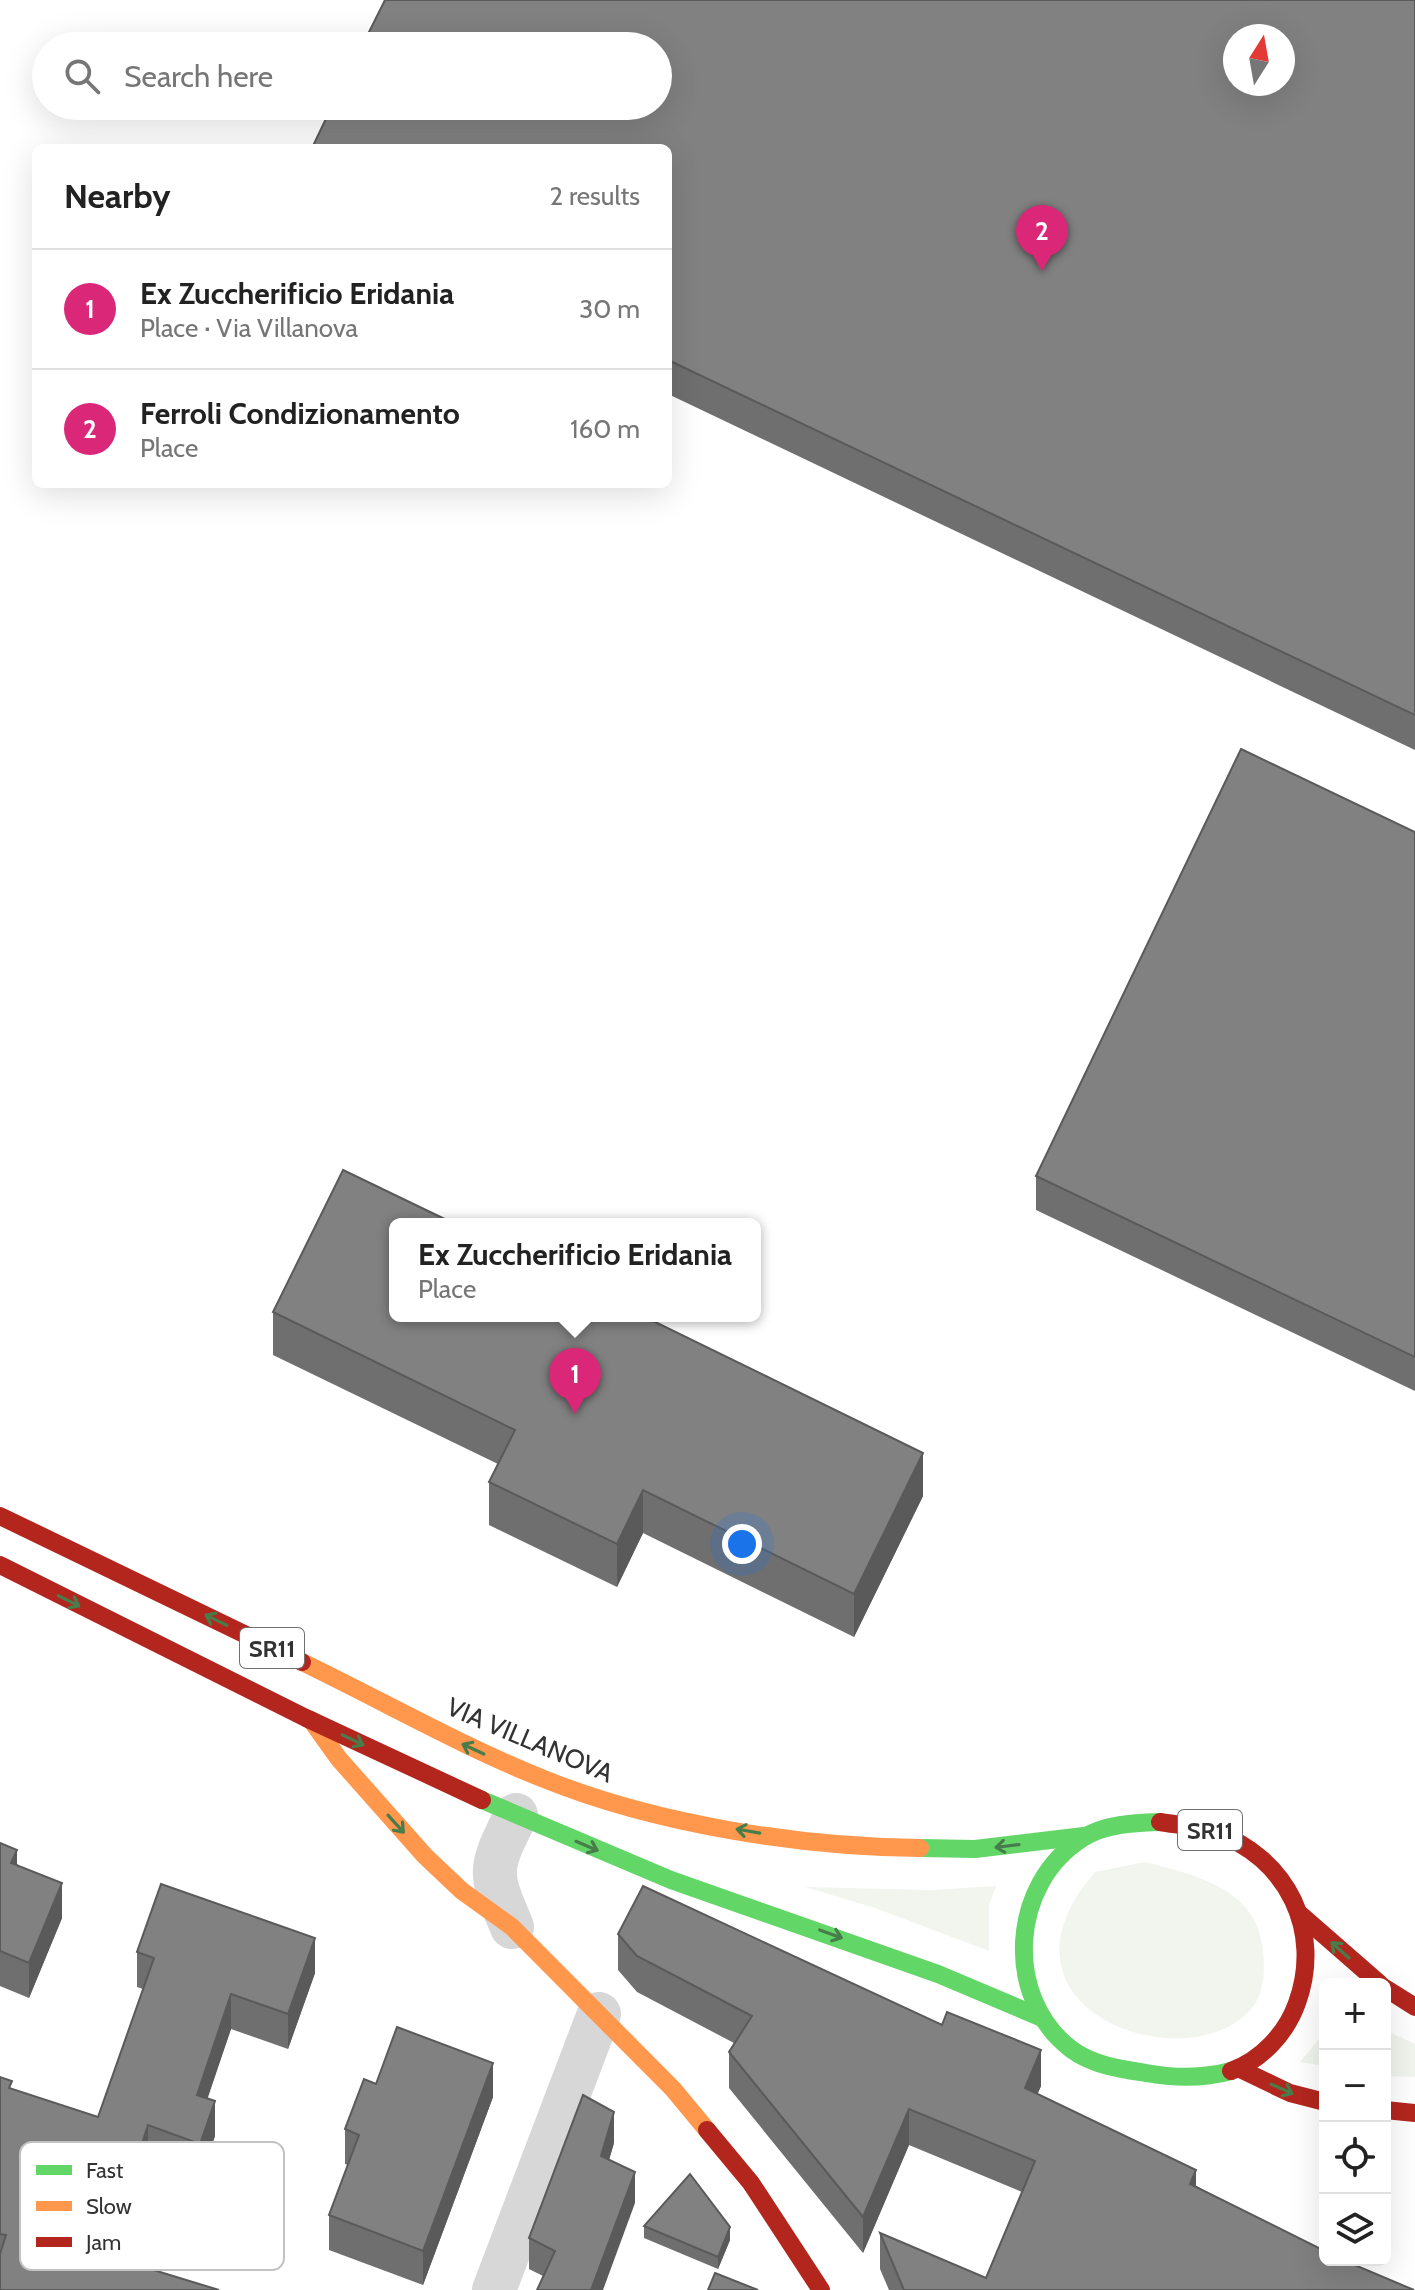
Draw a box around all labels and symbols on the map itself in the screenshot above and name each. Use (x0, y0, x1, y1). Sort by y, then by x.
north arrow (1223, 24, 1295, 96)
pin: 2 (1016, 205, 1068, 271)
pin: 1 (549, 1348, 601, 1414)
your location (722, 1524, 762, 1564)
one-way arrow (57, 1594, 81, 1609)
one-way arrow (204, 1612, 228, 1627)
road number: SR11 (240, 1628, 304, 1668)
street label: VIA VILLANOVA (442, 1691, 618, 1789)
one-way arrow (341, 1733, 365, 1748)
one-way arrow (462, 1741, 486, 1756)
road number: SR11 (1178, 1810, 1242, 1850)
one-way arrow (386, 1813, 405, 1834)
one-way arrow (736, 1823, 761, 1838)
one-way arrow (994, 1838, 1021, 1853)
one-way arrow (574, 1839, 599, 1854)
one-way arrow (819, 1928, 843, 1942)
one-way arrow (1330, 1942, 1350, 1960)
one-way arrow (1269, 2082, 1293, 2097)
legend (20, 2142, 284, 2270)
text: Fast (86, 2157, 124, 2184)
text: Slow (86, 2193, 132, 2220)
text: Jam (85, 2229, 121, 2256)

